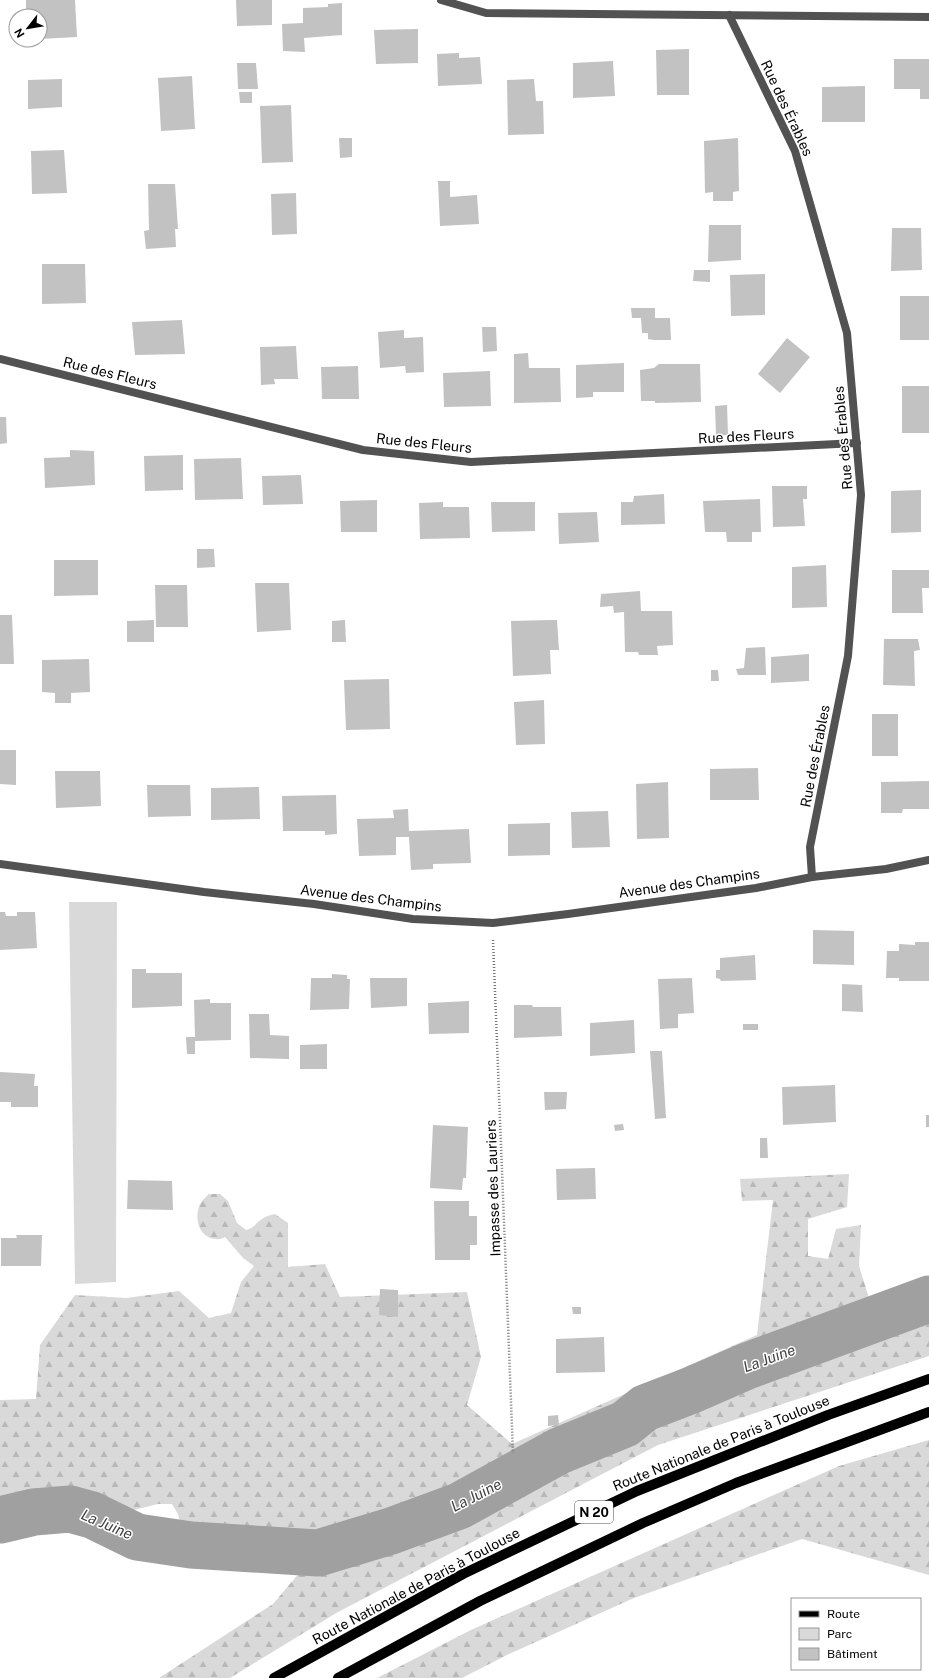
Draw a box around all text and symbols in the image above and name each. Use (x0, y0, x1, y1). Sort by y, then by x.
north arrow (8, 8, 48, 48)
text: N (12, 26, 27, 40)
street label: Rue des Érables (758, 57, 817, 158)
street label: Rue des Fleurs (61, 354, 159, 392)
street label: Rue des Érables (830, 386, 855, 491)
street label: Rue des Fleurs (698, 425, 794, 447)
street label: Rue des Fleurs (375, 430, 473, 456)
street label: Rue des Érables (796, 703, 833, 809)
street label: Avenue des Champins (617, 865, 761, 901)
street label: Avenue des Champins (299, 881, 443, 915)
street label: Impasse des Lauriers (483, 1119, 503, 1257)
water label: La Juine (741, 1341, 797, 1375)
street label: Route Nationale de Paris à Toulouse (610, 1392, 832, 1494)
water label: La Juine (448, 1475, 504, 1515)
road number: N 20 (575, 1501, 613, 1523)
water label: La Juine (79, 1506, 135, 1542)
street label: Route Nationale de Paris à Toulouse (310, 1524, 522, 1648)
legend (791, 1598, 921, 1670)
text: Route (827, 1607, 860, 1621)
text: Parc (827, 1627, 852, 1641)
text: Bâtiment (827, 1647, 878, 1661)

